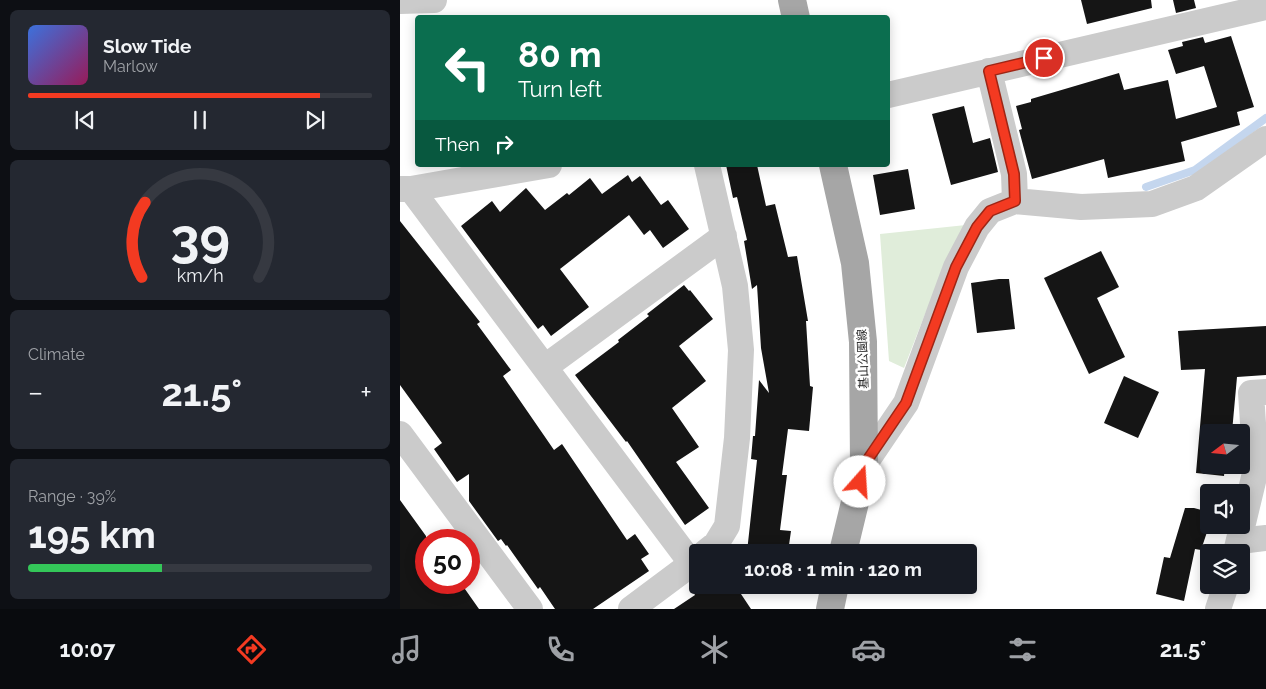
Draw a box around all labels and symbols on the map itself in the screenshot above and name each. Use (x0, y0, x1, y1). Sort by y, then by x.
pin (1023, 37, 1065, 79)
street label: 基山公園線 (855, 329, 871, 389)
north arrow (1200, 424, 1250, 474)
position arrow (833, 455, 885, 507)
speed limit sign: 50 (415, 529, 480, 594)

